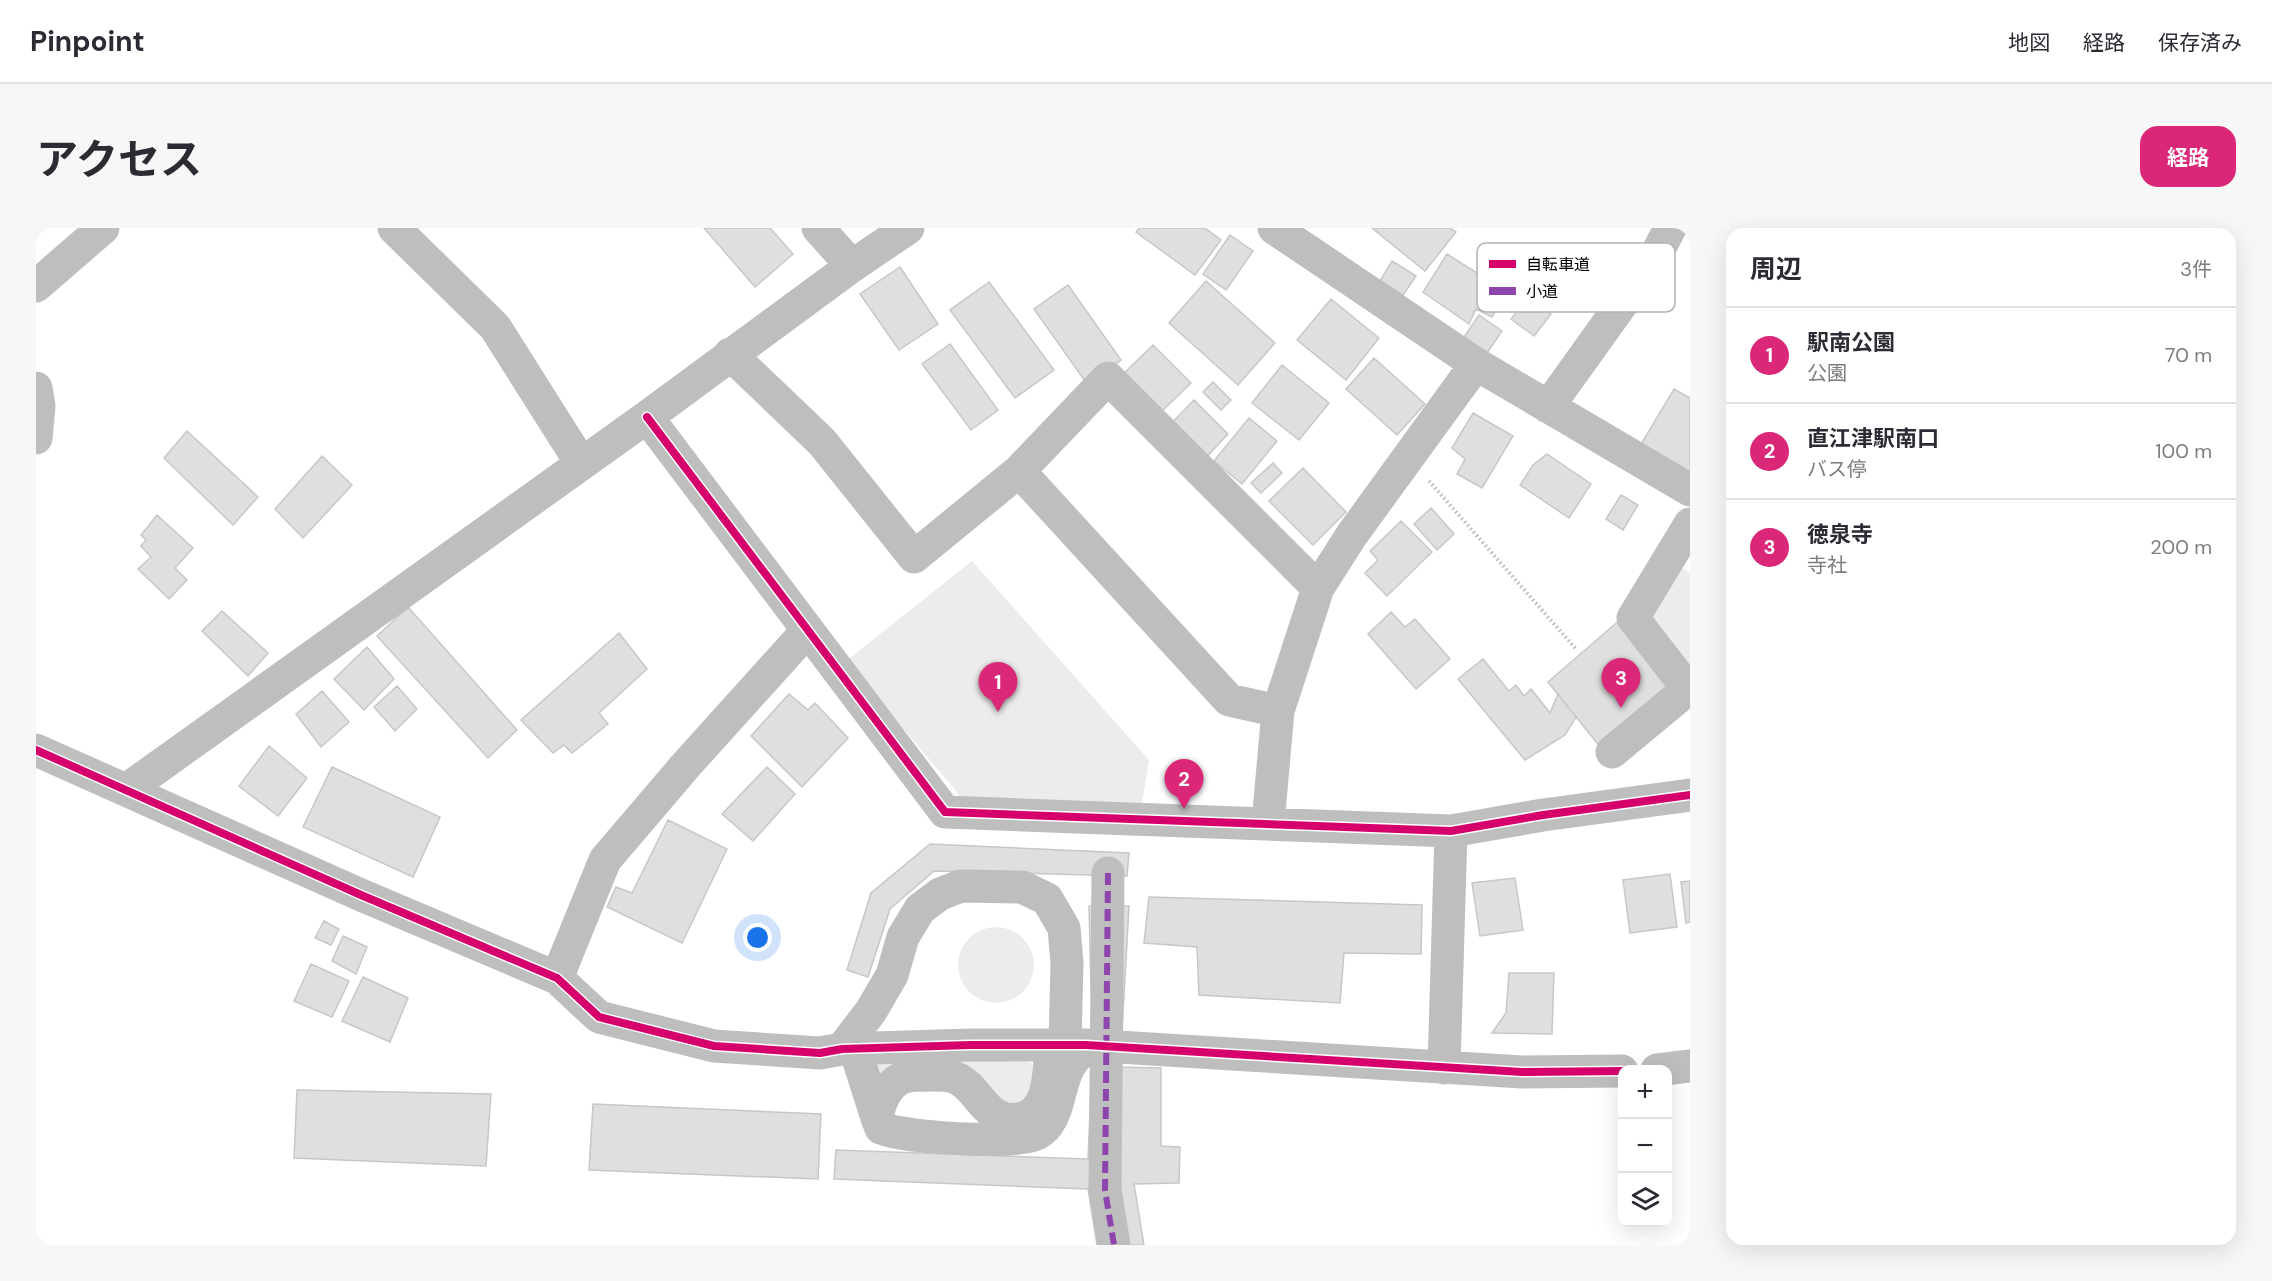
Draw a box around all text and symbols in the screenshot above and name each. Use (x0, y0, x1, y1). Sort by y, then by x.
text: Pinpoint (30, 23, 145, 60)
text: 地図 (2008, 29, 2050, 57)
text: 経路 (2083, 29, 2125, 57)
text: 保存済み (2158, 29, 2242, 57)
button: 経路 (2140, 126, 2236, 187)
text: アクセス (36, 132, 202, 187)
legend (1477, 243, 1675, 312)
text: 周辺 (1750, 252, 1802, 286)
text: 自転車道 (1526, 254, 1590, 275)
text: 3件 (2180, 256, 2212, 282)
text: 小道 (1526, 281, 1558, 302)
text: 駅南公園 (1807, 328, 1895, 357)
text: 1 (1766, 342, 1773, 368)
text: 70 m (2165, 342, 2212, 368)
text: 公園 (1807, 360, 1847, 386)
text: 直江津駅南口 (1807, 424, 1939, 453)
text: 2 (1764, 438, 1775, 464)
text: 100 m (2155, 438, 2212, 464)
text: バス停 (1807, 456, 1867, 482)
text: 徳泉寺 (1807, 520, 1873, 549)
text: 3 (1763, 534, 1776, 560)
text: 200 m (2150, 534, 2212, 560)
text: 寺社 (1807, 552, 1847, 578)
pin: 3 (1602, 658, 1640, 708)
pin: 1 (978, 662, 1018, 712)
pin: 2 (1164, 760, 1204, 809)
your location (743, 923, 772, 952)
map controls (1618, 1065, 1672, 1227)
button: + (1618, 1065, 1672, 1119)
button: − (1618, 1119, 1672, 1173)
button: layers (1618, 1173, 1672, 1227)

